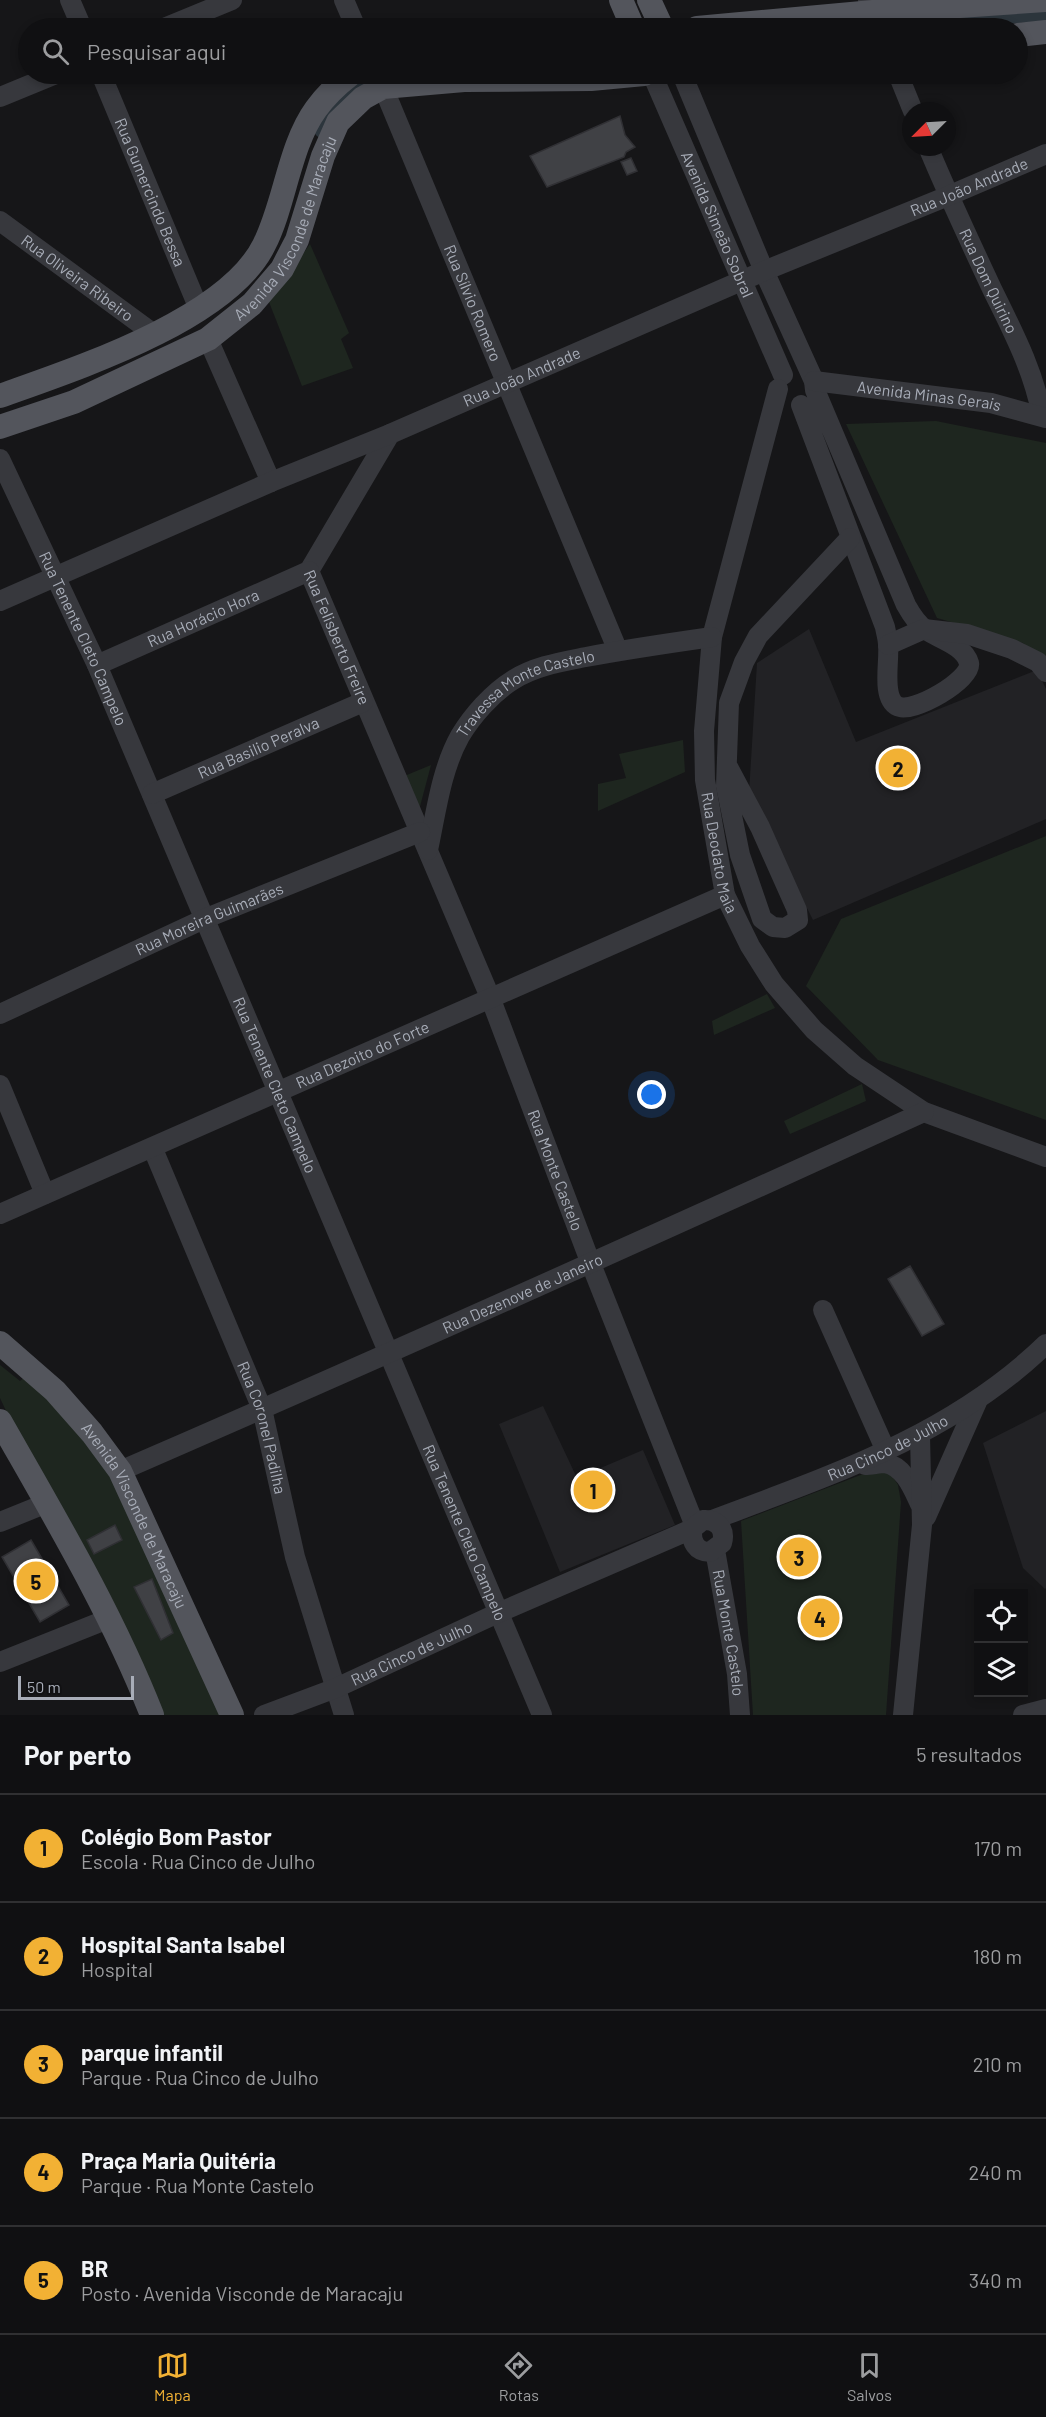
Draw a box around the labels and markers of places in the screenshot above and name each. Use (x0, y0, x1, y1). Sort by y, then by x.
pin: 2 (878, 746, 918, 790)
pin: 1 (574, 1468, 612, 1512)
pin: 3 (780, 1534, 818, 1580)
pin: 5 (16, 1558, 56, 1604)
pin: 4 (800, 1596, 840, 1640)

